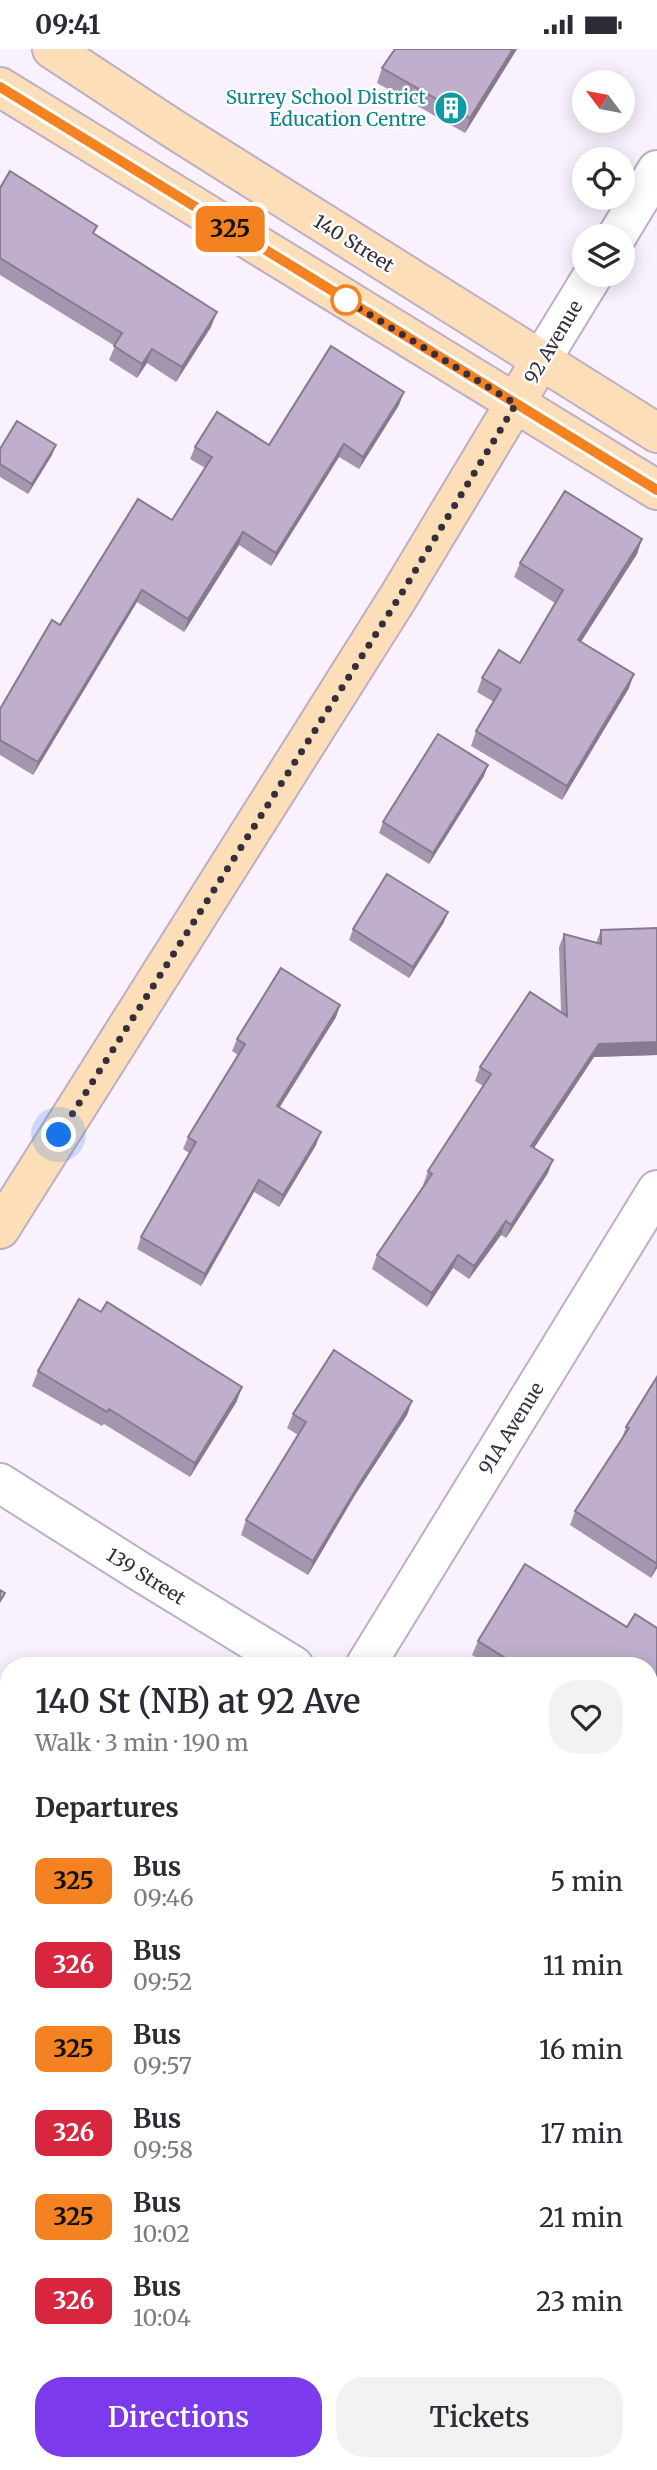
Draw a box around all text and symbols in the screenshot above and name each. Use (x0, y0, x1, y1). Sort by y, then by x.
text: 09:41 (35, 8, 100, 41)
north arrow (572, 70, 635, 133)
map controls (572, 70, 635, 287)
place label: Surrey School District Education Centre (226, 85, 427, 131)
building icon: Surrey School District Education Centre (432, 89, 470, 127)
button: locate (572, 147, 635, 210)
line badge: 325 (190, 206, 270, 252)
street label: 140 Street (309, 209, 399, 277)
text: 325 (210, 213, 250, 244)
button: layers (572, 224, 635, 287)
unlabelled marker (331, 285, 361, 315)
street label: 92 Avenue (519, 296, 587, 388)
your location (41, 1117, 76, 1152)
street label: 91A Avenue (473, 1377, 549, 1479)
street label: 139 Street (102, 1542, 190, 1610)
button: heart (549, 1680, 623, 1754)
text: 140 St (NB) at 92 Ave (35, 1681, 361, 1722)
text: Walk · 3 min · 190 m (35, 1728, 249, 1757)
text: Departures (35, 1791, 179, 1824)
text: Bus (133, 1850, 181, 1883)
text: 325 (53, 1865, 94, 1896)
text: 5 min (550, 1865, 623, 1898)
text: 09:46 (133, 1883, 194, 1912)
text: Bus (133, 1934, 181, 1967)
text: 326 (53, 1949, 94, 1980)
text: 11 min (543, 1949, 623, 1982)
text: 09:52 (133, 1967, 192, 1996)
text: Bus (133, 2018, 181, 2051)
text: 325 (53, 2033, 94, 2064)
text: 16 min (539, 2033, 623, 2066)
text: 09:57 (133, 2051, 192, 2080)
text: Bus (133, 2102, 181, 2135)
text: 326 (53, 2117, 94, 2148)
text: 17 min (540, 2117, 623, 2150)
text: 09:58 (133, 2135, 193, 2164)
text: Bus (133, 2186, 181, 2219)
text: 325 (53, 2201, 94, 2232)
text: 21 min (539, 2201, 623, 2234)
text: 10:02 (133, 2219, 190, 2248)
text: Bus (133, 2270, 181, 2303)
text: 326 (53, 2285, 94, 2316)
text: 23 min (536, 2285, 623, 2318)
text: 10:04 (133, 2303, 191, 2332)
button: Directions (35, 2377, 322, 2457)
button: Tickets (336, 2377, 623, 2457)

